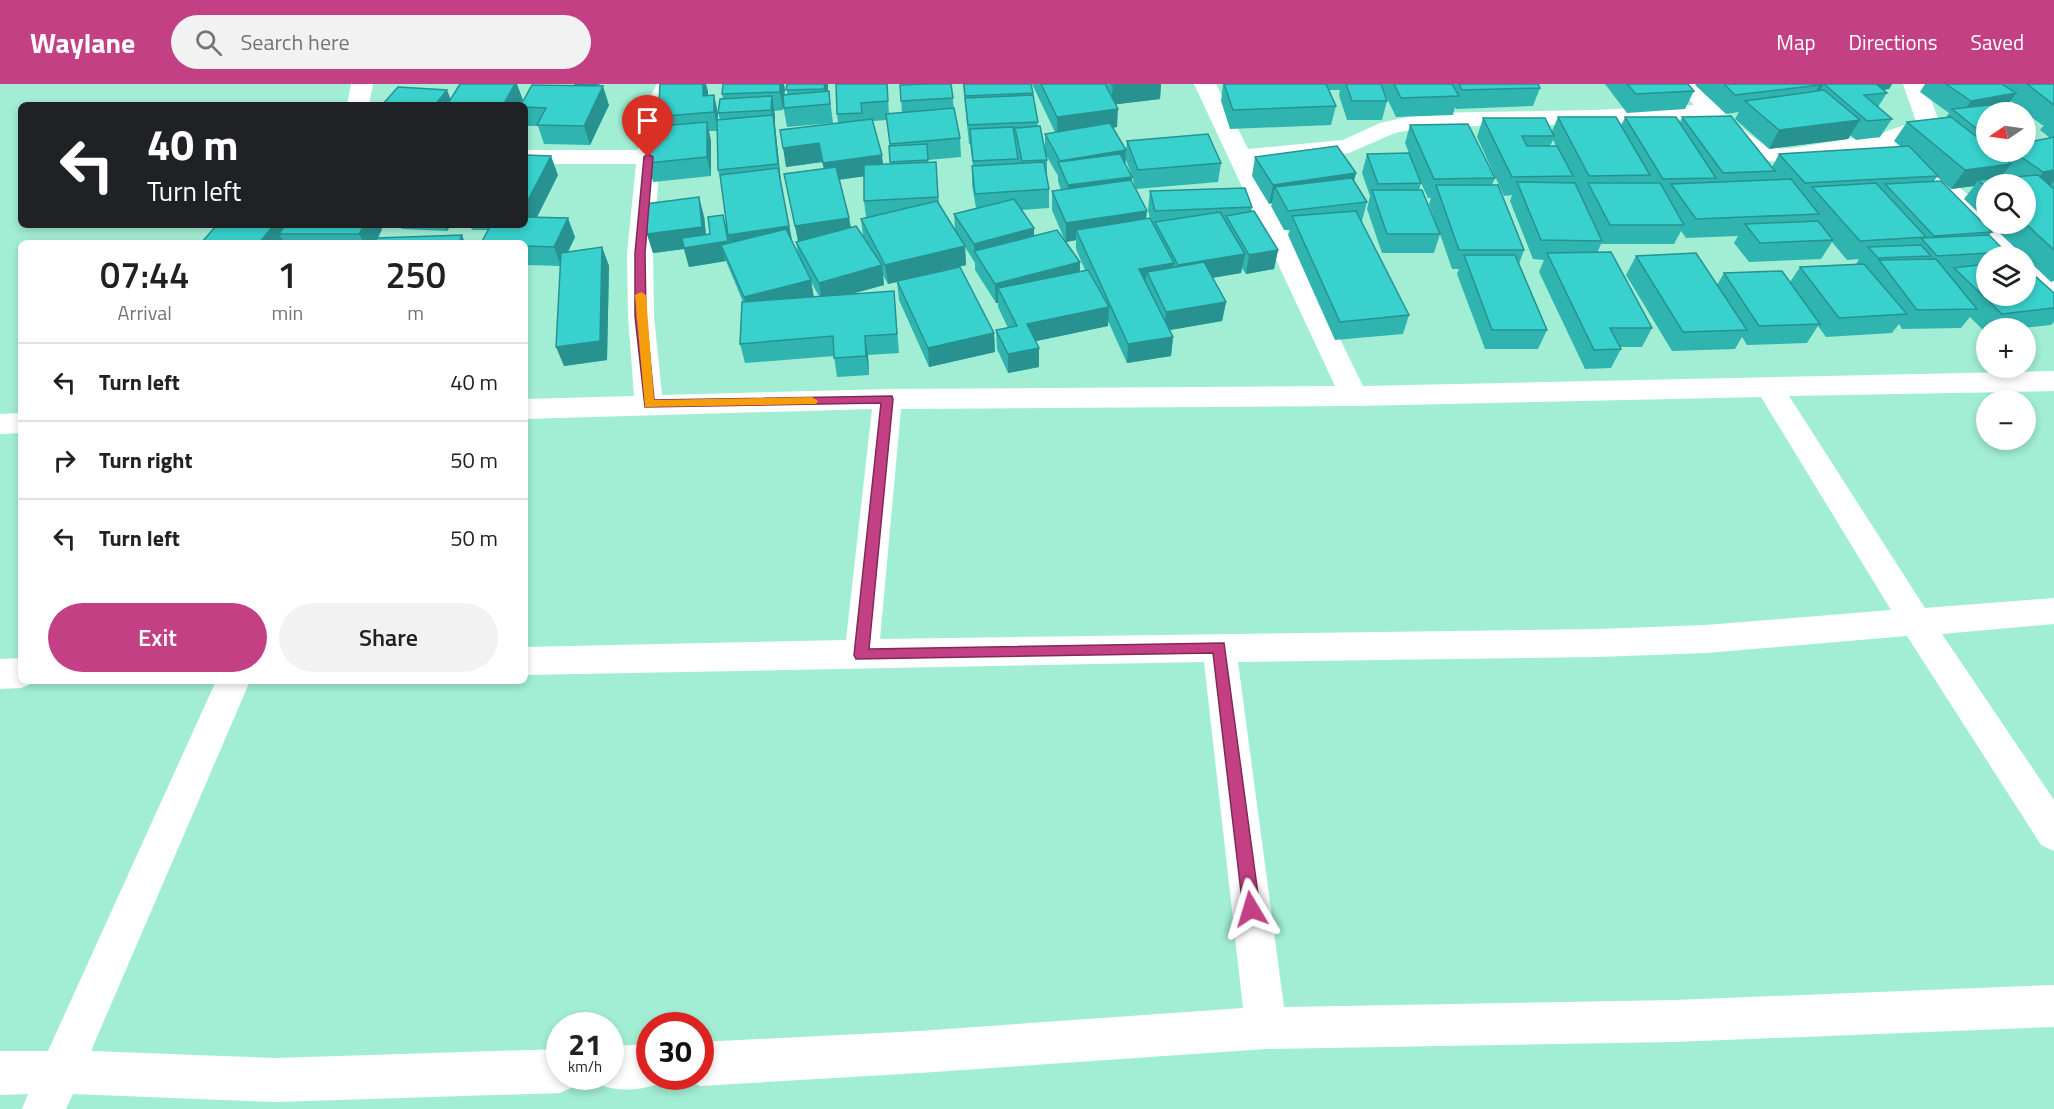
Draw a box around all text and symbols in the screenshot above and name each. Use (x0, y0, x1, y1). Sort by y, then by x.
search box (171, 15, 591, 69)
text: Waylane (30, 21, 135, 64)
text: Search here (240, 25, 350, 59)
icon: search (192, 26, 225, 59)
text: Map (1776, 26, 1816, 58)
text: Directions (1849, 26, 1938, 58)
text: Saved (1971, 26, 2024, 58)
pin (622, 95, 673, 157)
north arrow (1976, 102, 2036, 162)
map controls (1976, 102, 2036, 450)
icon: arrive (631, 104, 664, 137)
text: 40 m (147, 112, 239, 176)
icon: left (48, 126, 126, 204)
text: Turn left (147, 170, 241, 211)
button: search (1976, 174, 2036, 234)
button: layers (1976, 246, 2036, 306)
text: 07:44 (100, 247, 189, 302)
text: 1 (277, 247, 297, 302)
text: 250 (385, 247, 446, 302)
text: Arrival (118, 297, 172, 328)
text: min (271, 297, 303, 328)
text: m (407, 297, 424, 328)
button: + (1976, 318, 2036, 378)
text: Turn left (99, 365, 180, 399)
text: 40 m (450, 365, 498, 399)
icon: left (48, 366, 81, 399)
button: − (1976, 390, 2036, 450)
text: Turn right (99, 443, 193, 477)
text: 50 m (450, 443, 498, 477)
icon: right (48, 444, 81, 477)
text: Turn left (99, 521, 180, 555)
text: 50 m (450, 521, 498, 555)
icon: left (48, 522, 81, 555)
button: Exit (48, 603, 267, 672)
button: Share (279, 603, 498, 672)
position arrow (1219, 877, 1283, 941)
speed limit sign: 30 (636, 1012, 714, 1090)
text: 21 (568, 1021, 602, 1067)
text: km/h (568, 1055, 602, 1078)

